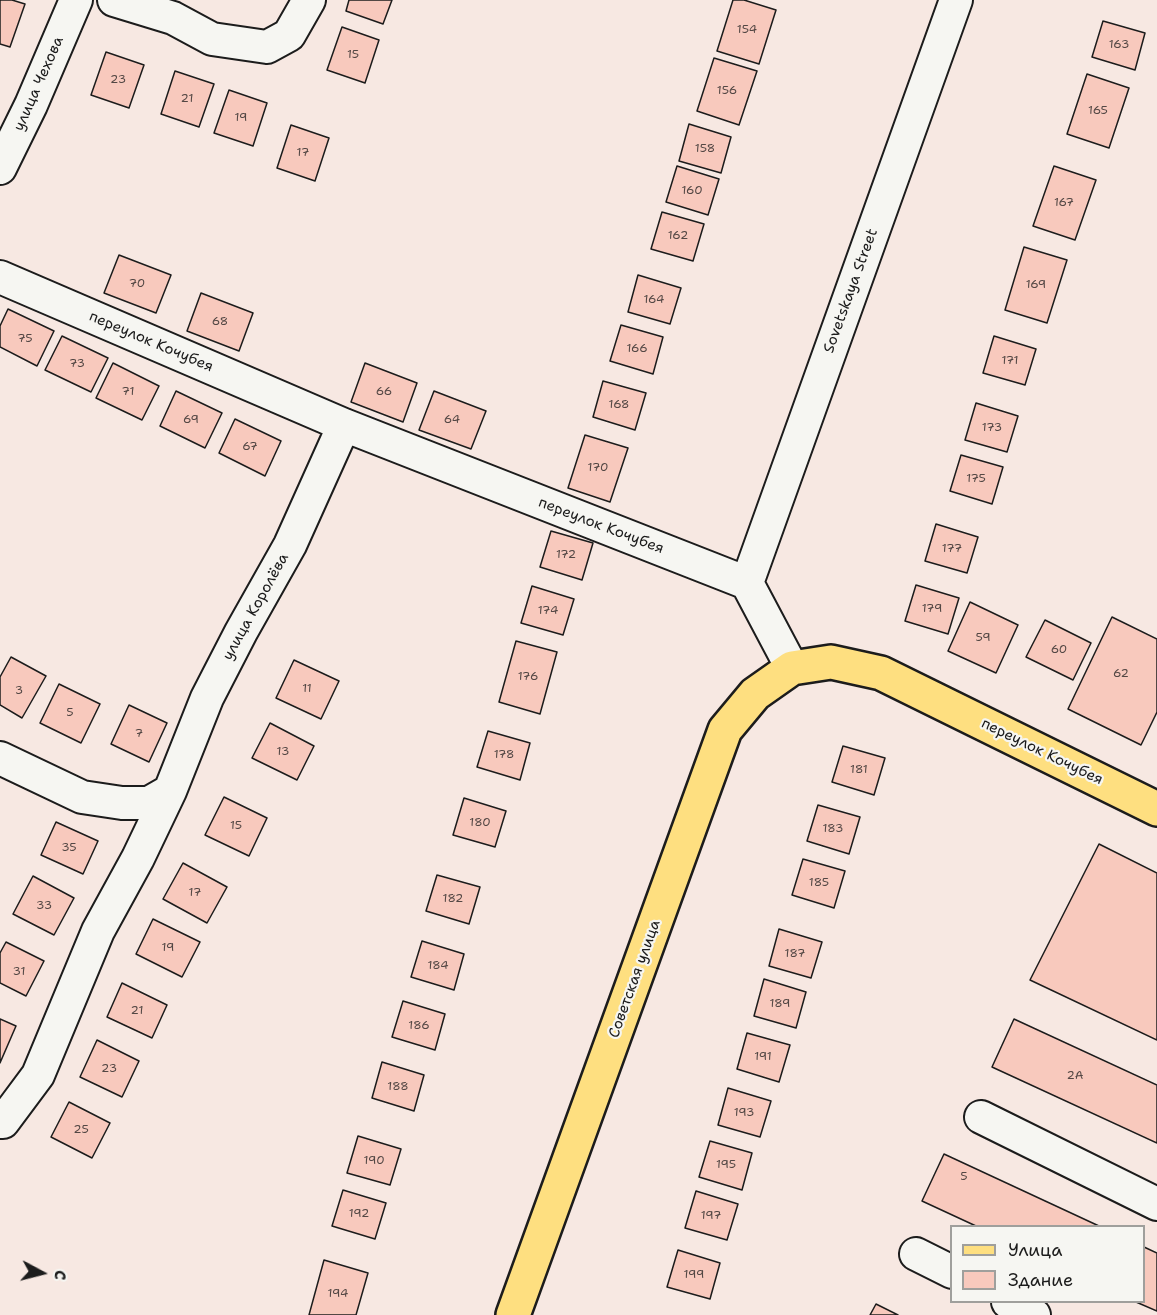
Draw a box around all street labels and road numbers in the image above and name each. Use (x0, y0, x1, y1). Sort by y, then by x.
street label: улица Чехова (10, 34, 68, 134)
street label: Sovetskaya Street (820, 226, 882, 356)
street label: переулок Кочубея (86, 308, 216, 376)
street label: переулок Кочубея (536, 494, 666, 558)
street label: улица Королёва (219, 550, 293, 664)
street label: переулок Кочубея (978, 715, 1106, 789)
street label: Советская улица (605, 918, 665, 1040)

